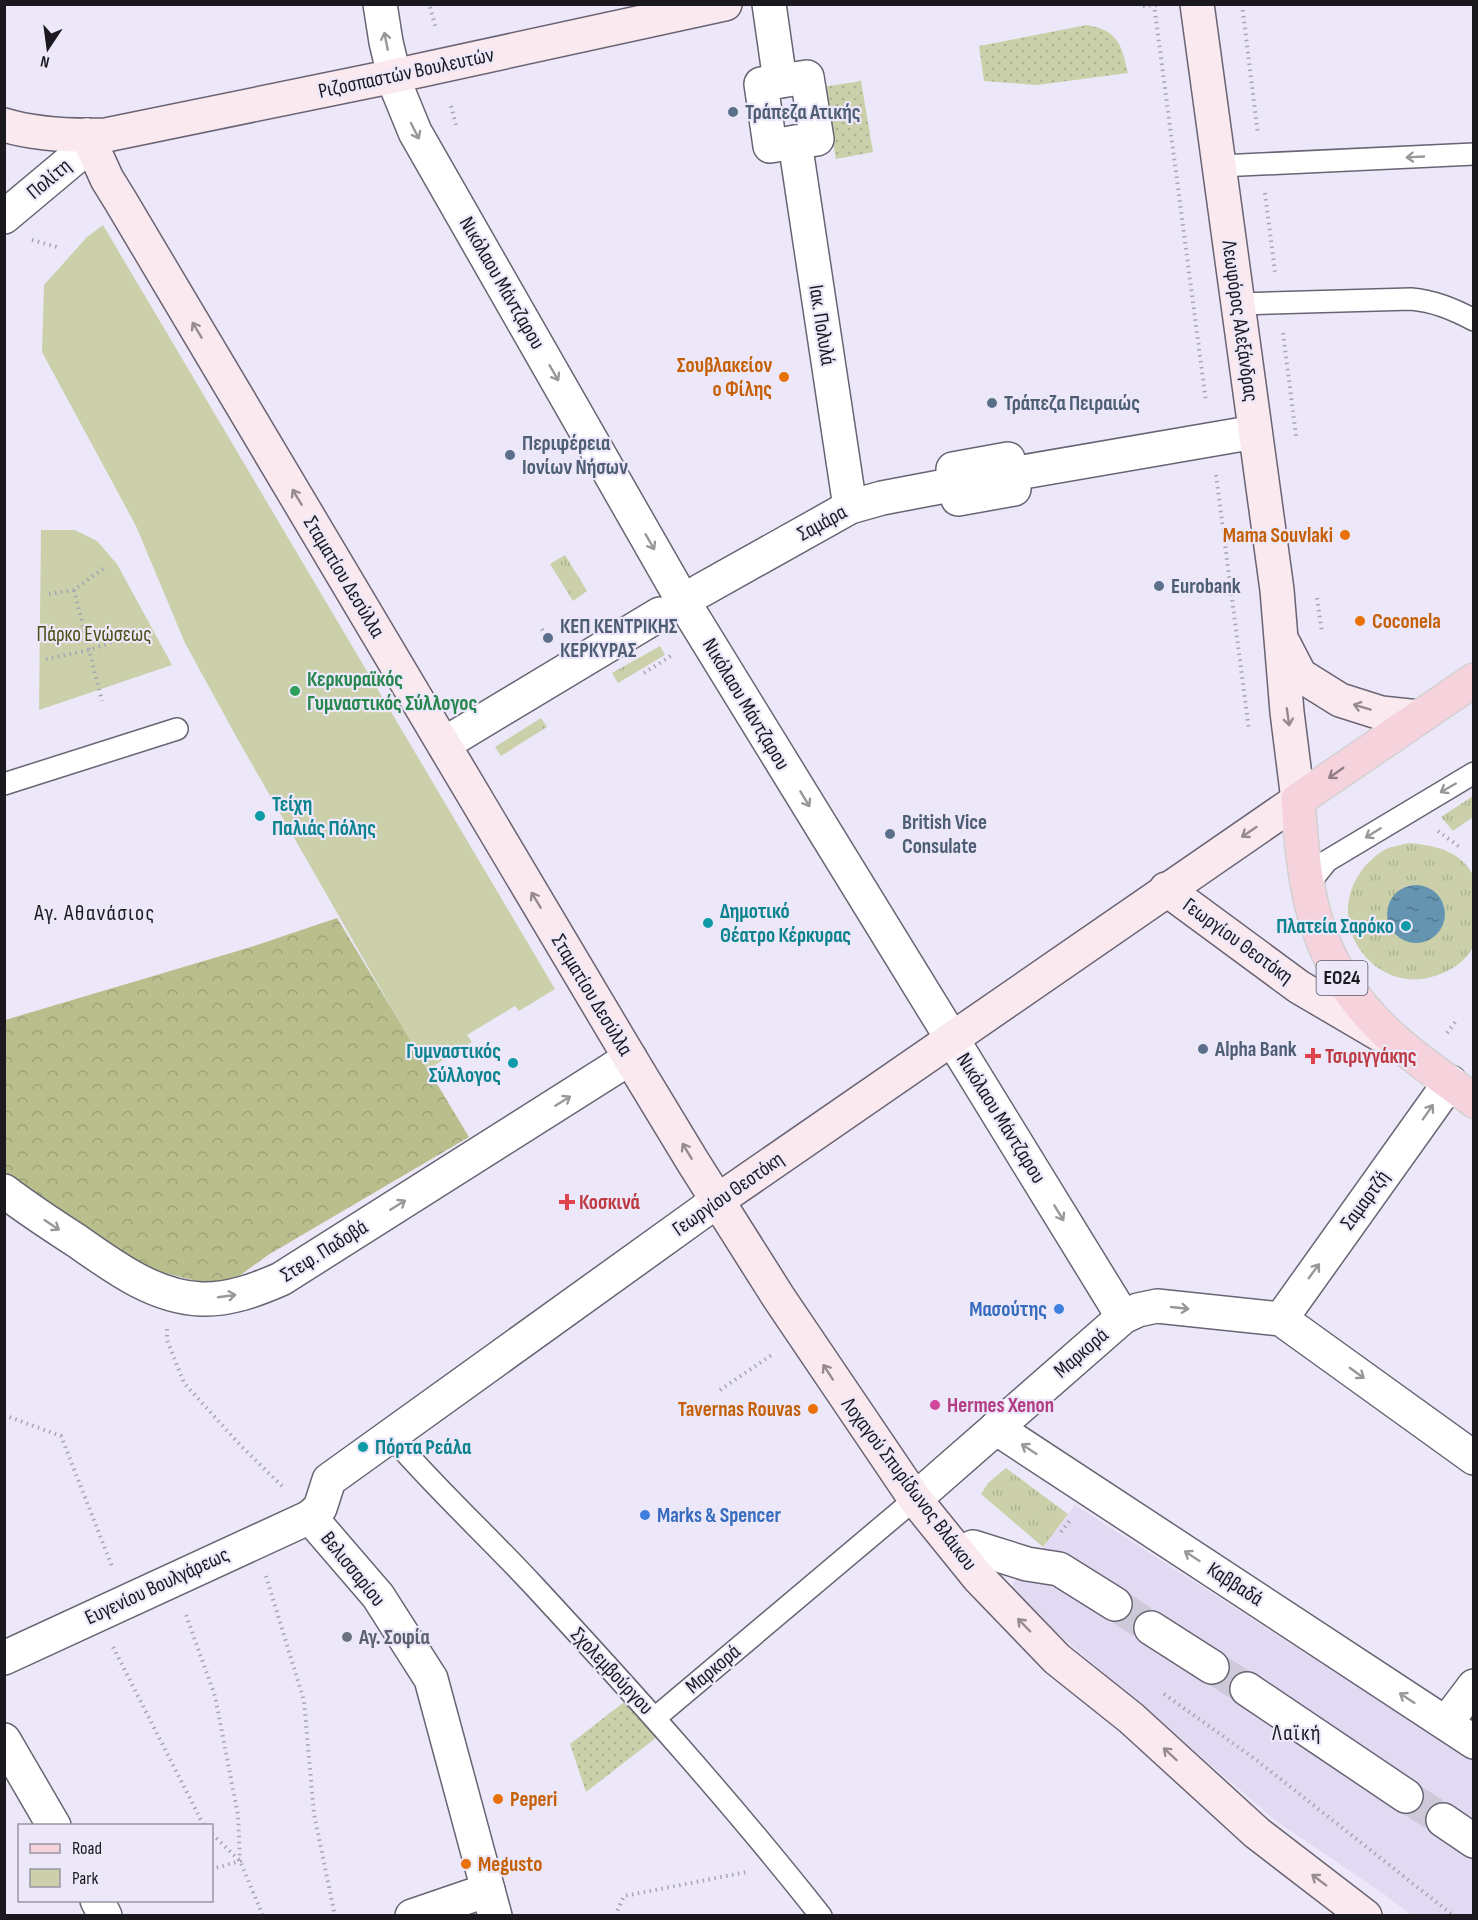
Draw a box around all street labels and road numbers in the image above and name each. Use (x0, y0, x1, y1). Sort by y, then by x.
street label: Ριζοσπαστών Βουλευτών (316, 42, 496, 104)
street label: Πολίτη (22, 153, 76, 205)
street label: Νικόλαου Μάντζαρου (454, 212, 550, 354)
street label: Λεωφόρος Αλεξάνδρας (1216, 238, 1264, 403)
street label: Ιακ. Πολυλά (803, 283, 841, 367)
street label: Σαμάρα (793, 499, 851, 547)
street label: Σταματίου Δεσύλλα (298, 512, 390, 642)
street label: Νικόλαου Μάντζαρου (697, 634, 795, 774)
street label: Γεωργίου Θεοτόκη (1178, 893, 1298, 989)
street label: Σταματίου Δεσύλλα (546, 930, 638, 1060)
road number: ΕΟ24 (1316, 961, 1368, 995)
street label: Νικόλαου Μάντζαρου (951, 1048, 1051, 1188)
street label: Γεωργίου Θεοτόκη (668, 1146, 788, 1242)
street label: Σαμαρτζή (1335, 1165, 1395, 1235)
street label: Στεφ. Παδοβά (276, 1214, 372, 1288)
street label: Μαρκορά (1049, 1323, 1113, 1383)
street label: Λοχαγού Σπυρίδωνος Βλάικου (835, 1392, 982, 1575)
street label: Βελισσαρίου (315, 1527, 391, 1611)
street label: Ευγενίου Βουλγάρεως (81, 1542, 233, 1630)
street label: Καββαδά (1202, 1557, 1268, 1611)
street label: Σχολεμβούργου (565, 1622, 659, 1720)
street label: Μαρκορά (681, 1639, 746, 1699)

